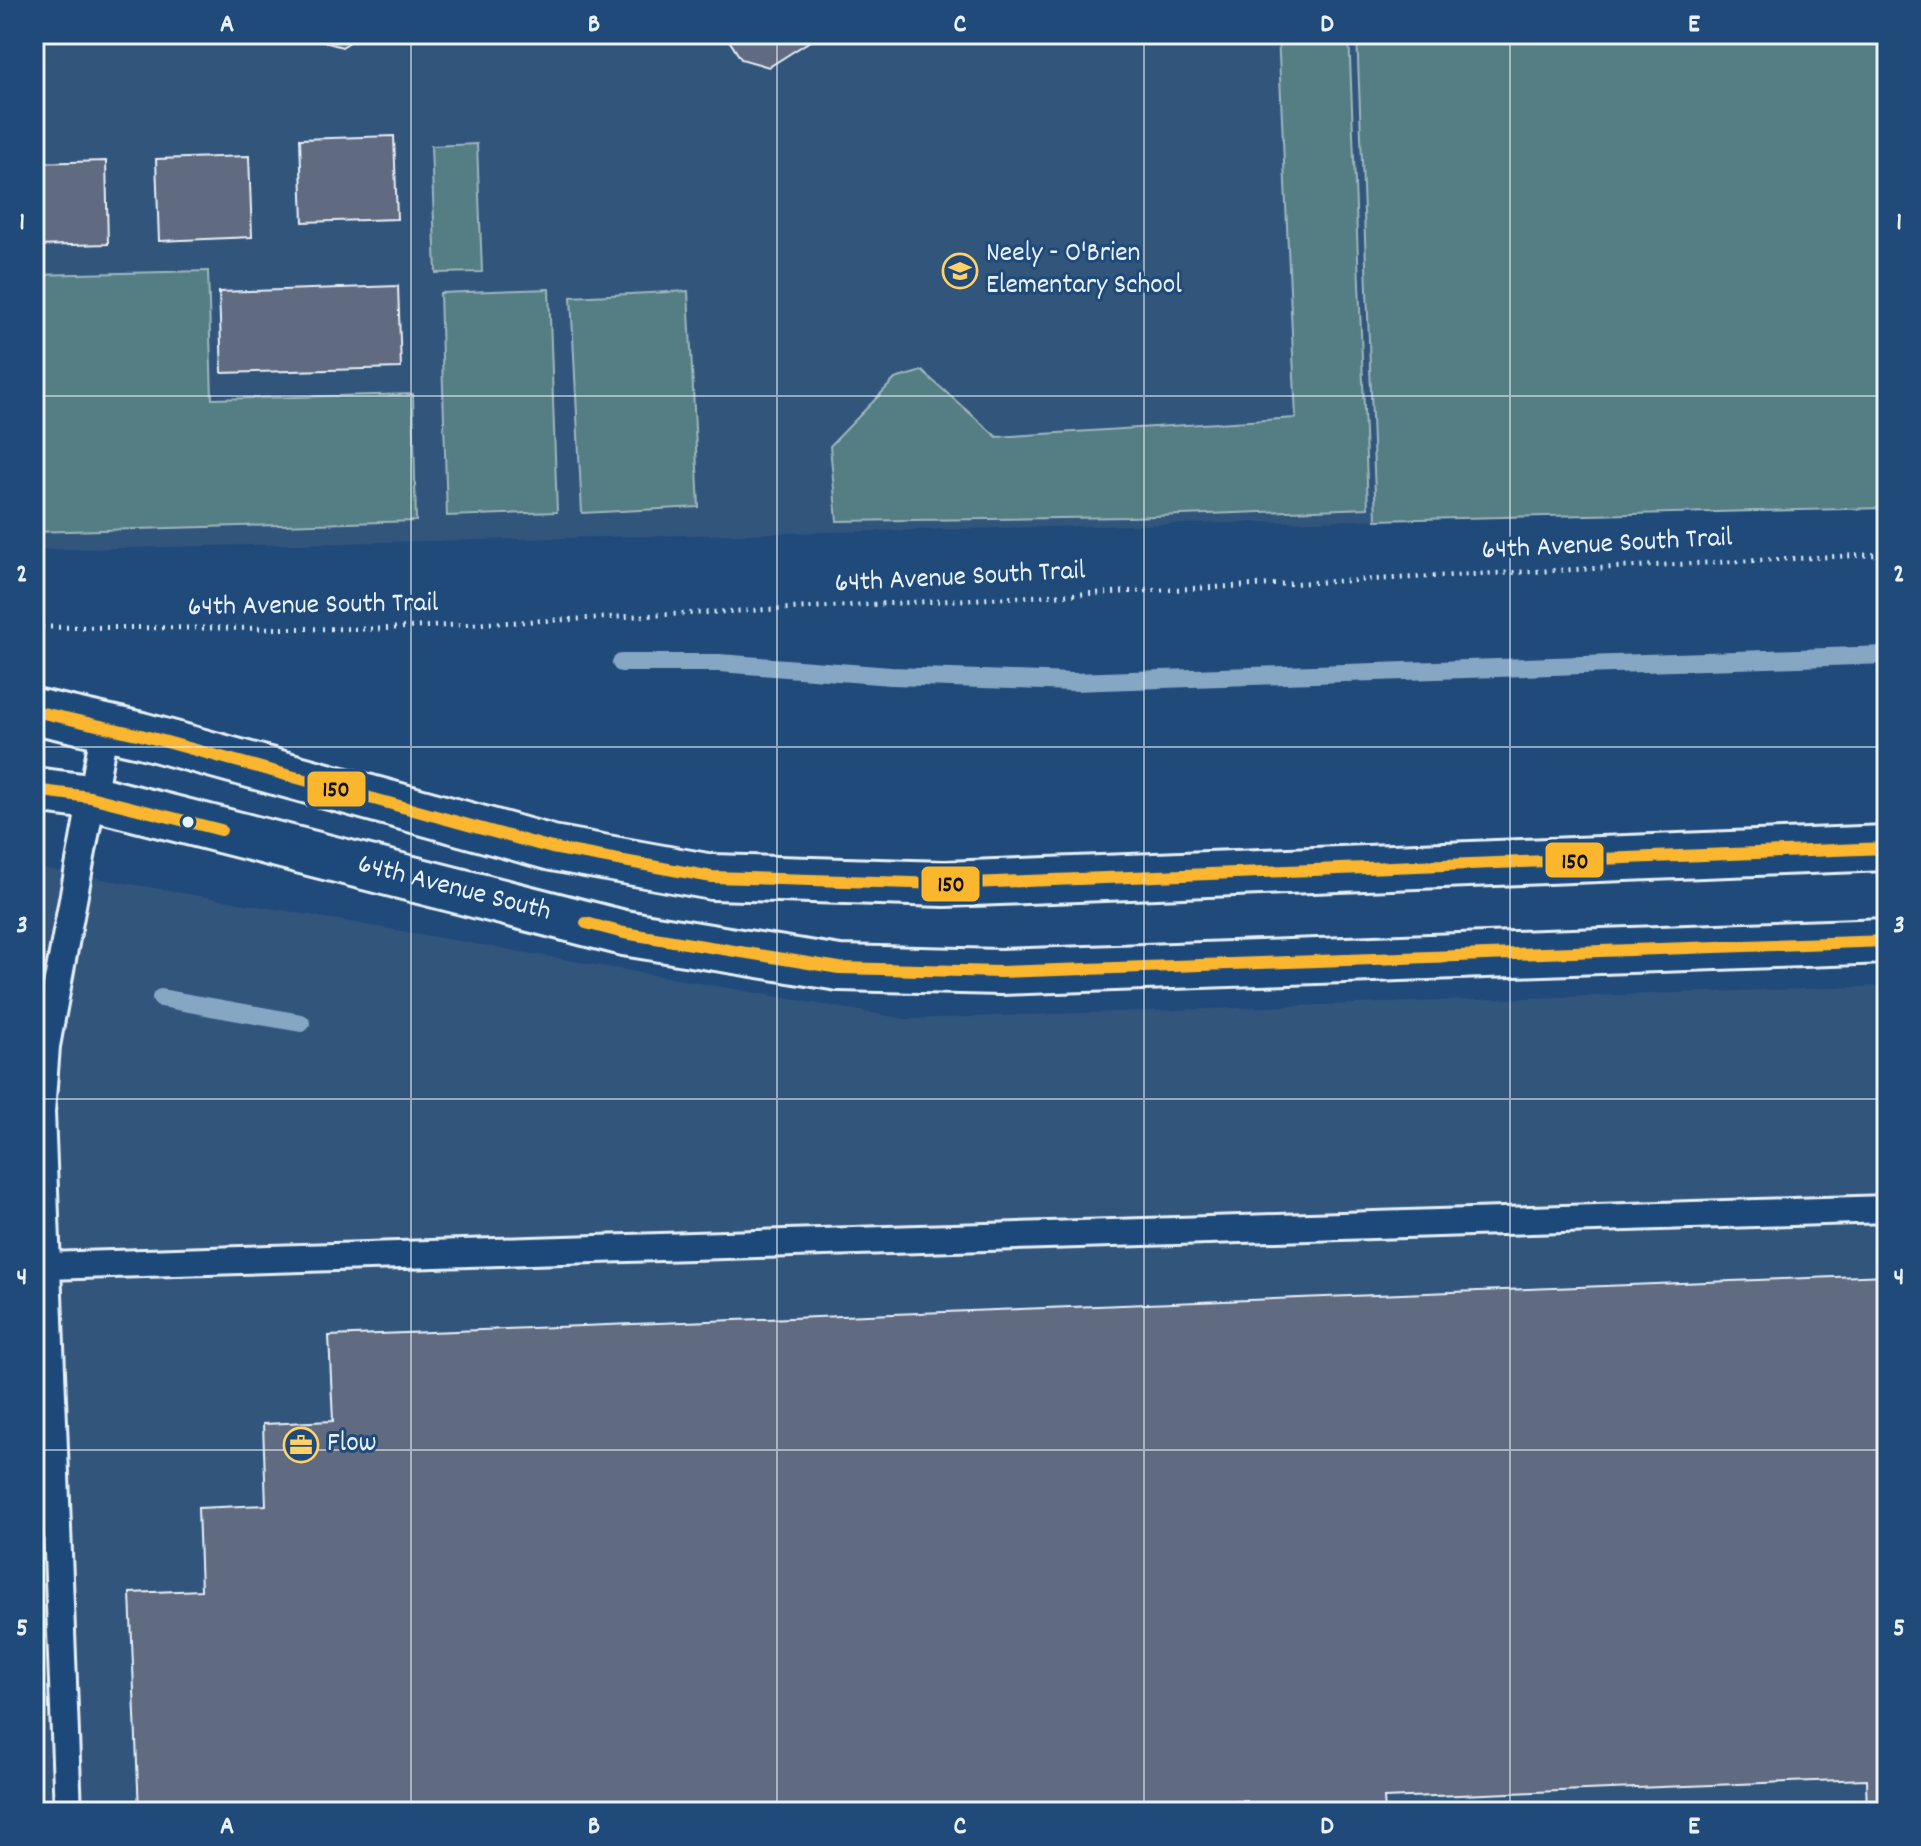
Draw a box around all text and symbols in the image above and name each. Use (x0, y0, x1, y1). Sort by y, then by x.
text: A (220, 7, 234, 44)
text: B (588, 7, 600, 44)
text: C (954, 7, 967, 44)
text: D (1320, 7, 1334, 44)
text: E (1688, 7, 1700, 44)
text: 1 (19, 205, 25, 242)
text: 1 (1896, 205, 1902, 242)
place label: Neely - O'Brien Elementary School (986, 235, 1182, 307)
school or university icon: Neely - O'Brien Elementary School (941, 252, 979, 290)
street label: 64th Avenue South Trail (1481, 519, 1734, 573)
street label: 64th Avenue South Trail (834, 552, 1087, 606)
text: 2 (16, 557, 28, 594)
text: 2 (1893, 557, 1905, 594)
street label: 64th Avenue South Trail (187, 585, 439, 629)
line badge: 150 (306, 770, 367, 808)
text: 150 (323, 776, 350, 807)
unlabelled marker (180, 814, 196, 830)
line badge: 150 (1544, 841, 1605, 879)
street label: 64th Avenue South (353, 846, 555, 934)
text: 150 (1562, 848, 1589, 879)
line badge: 150 (920, 865, 981, 903)
text: 150 (938, 871, 965, 902)
text: 3 (16, 908, 28, 945)
text: 3 (1893, 908, 1905, 945)
text: 4 (17, 1260, 27, 1297)
text: 4 (1894, 1260, 1904, 1297)
place label: Flow (327, 1425, 377, 1465)
office icon: Flow (282, 1426, 320, 1464)
text: 5 (16, 1611, 28, 1648)
text: 5 (1893, 1611, 1905, 1648)
text: A (220, 1809, 234, 1846)
text: B (588, 1809, 600, 1846)
text: C (954, 1809, 967, 1846)
text: D (1320, 1809, 1334, 1846)
text: E (1688, 1809, 1700, 1846)

